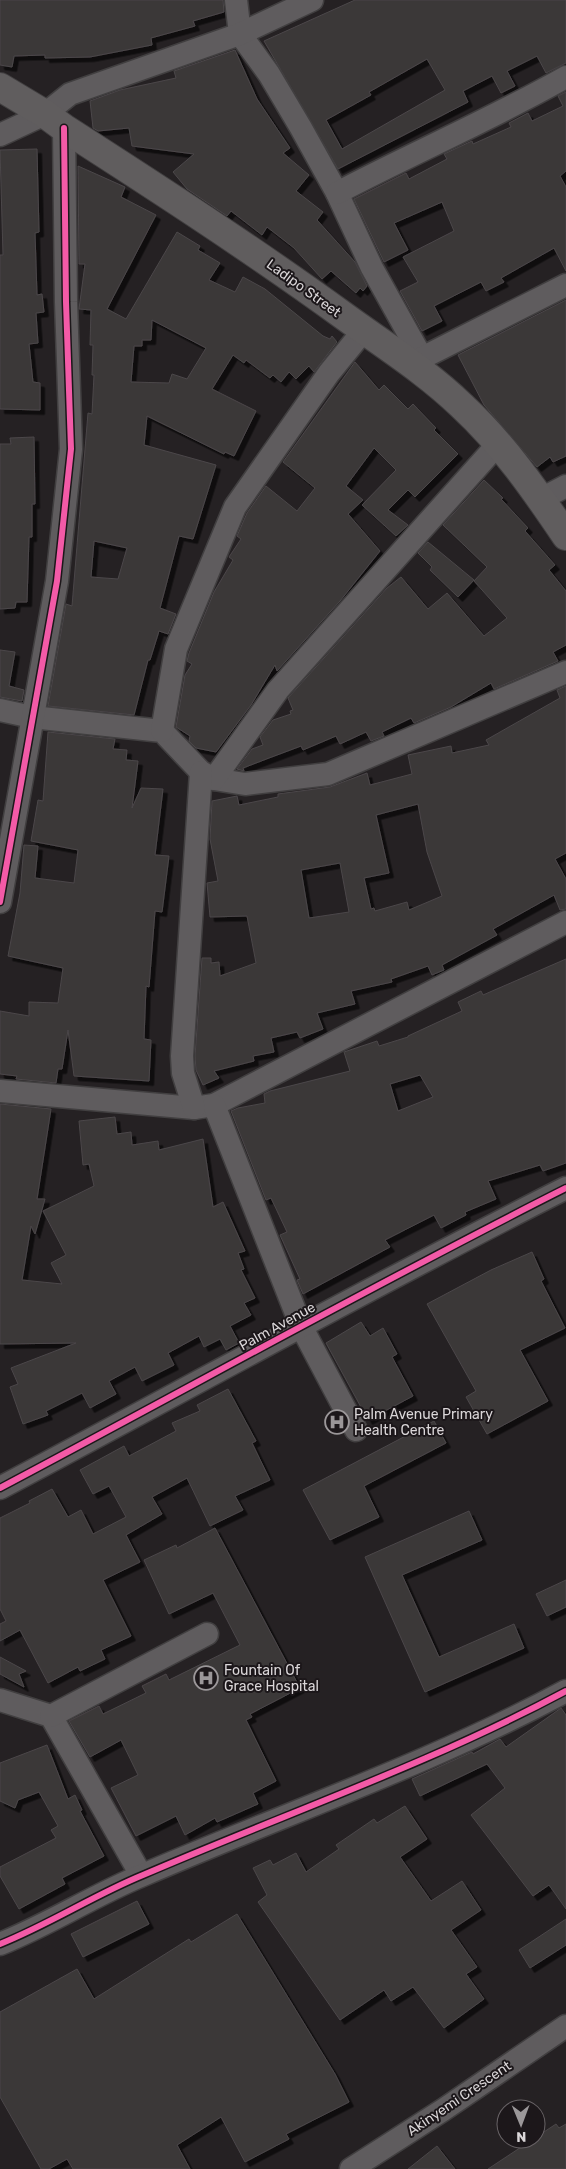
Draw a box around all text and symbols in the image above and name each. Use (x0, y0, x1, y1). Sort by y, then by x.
street label: Ladipo Street (263, 256, 345, 321)
street label: Palm Avenue (236, 1298, 318, 1354)
place label: Palm Avenue Primary Health Centre (354, 1406, 493, 1439)
hospital icon: Palm Avenue Primary Health Centre (324, 1409, 350, 1435)
place label: Fountain Of Grace Hospital (224, 1662, 319, 1695)
hospital icon: Fountain Of Grace Hospital (193, 1665, 219, 1691)
street label: Akinyemi Crescent (404, 2057, 515, 2140)
north arrow (496, 2099, 546, 2149)
text: N (516, 2128, 526, 2145)

